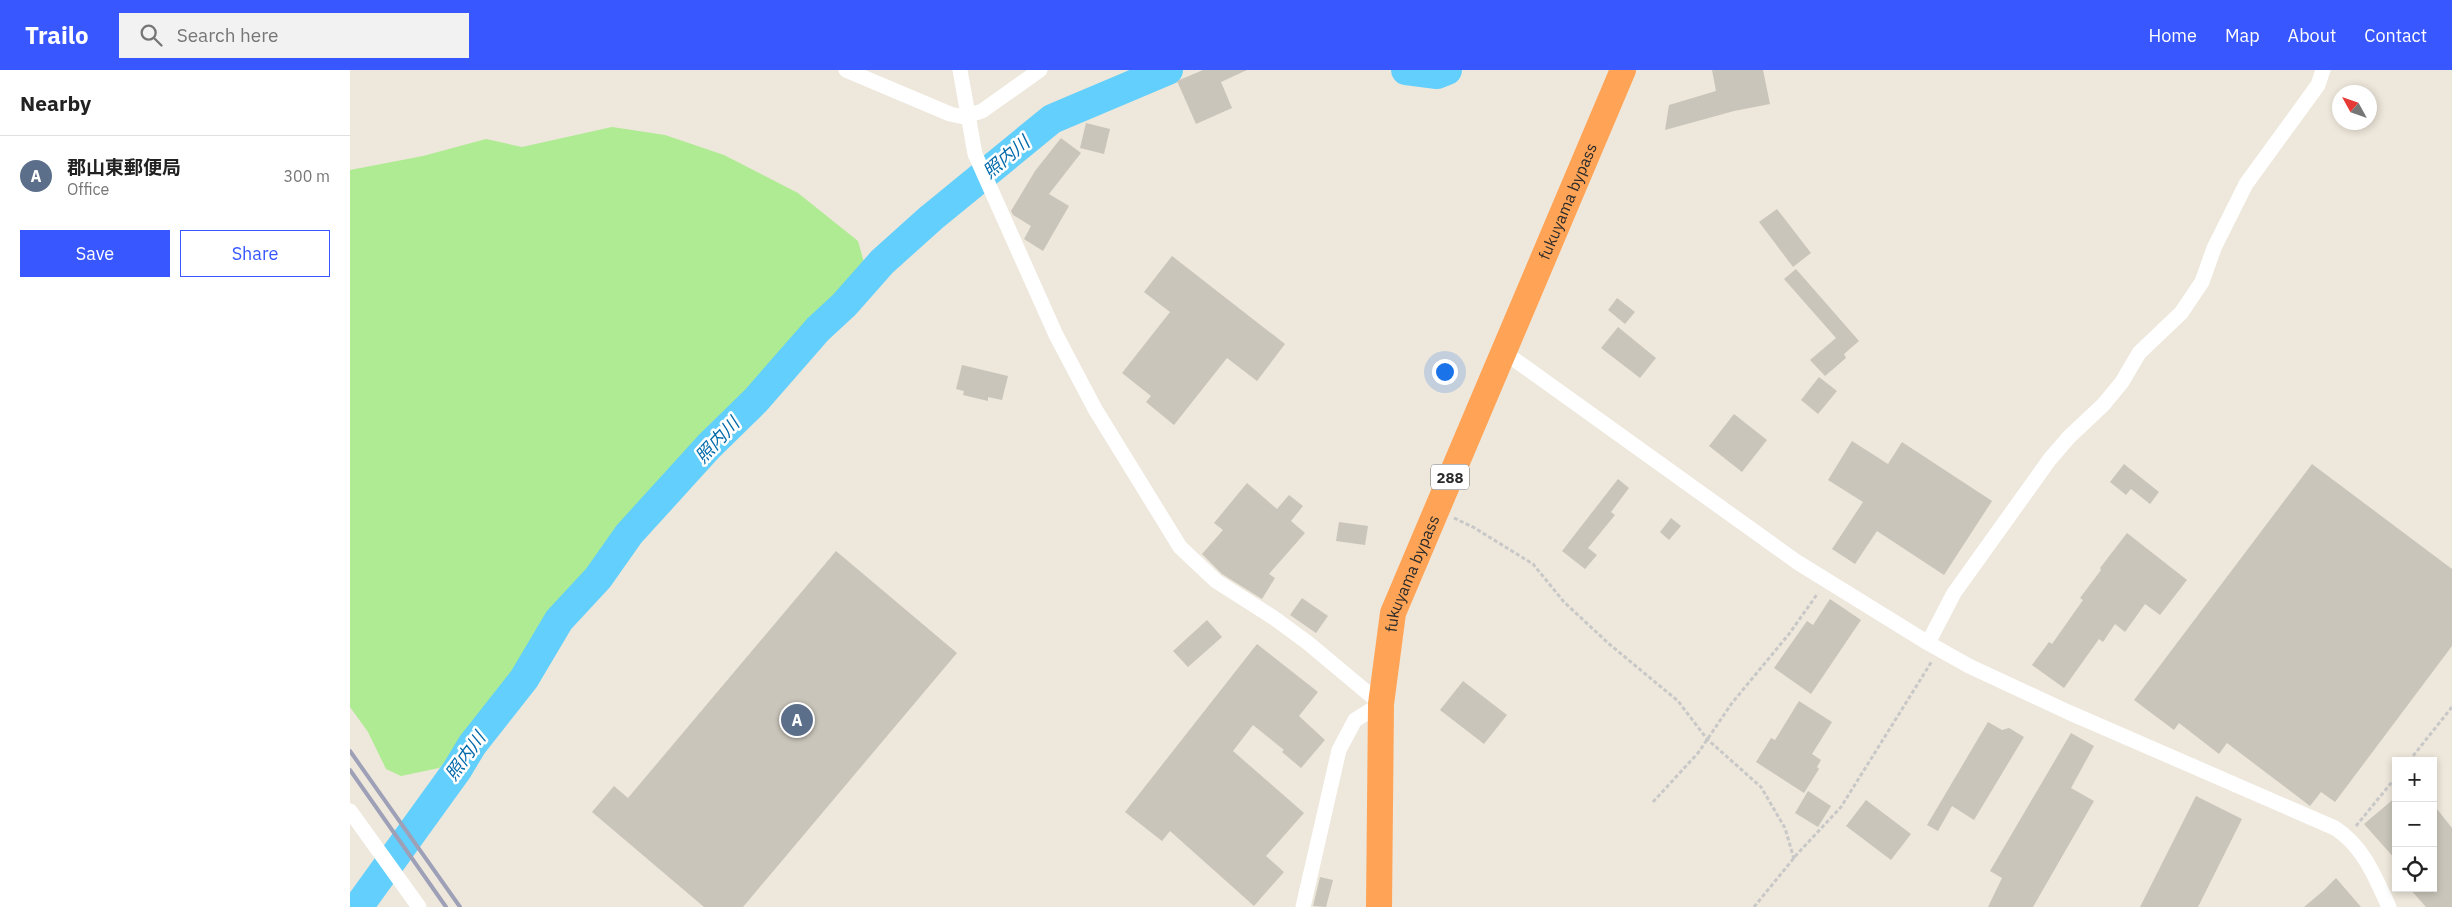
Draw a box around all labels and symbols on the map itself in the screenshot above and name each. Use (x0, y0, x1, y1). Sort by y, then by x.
north arrow (2332, 85, 2377, 130)
water label: 照内川 (978, 130, 1036, 183)
street label: fukuyama bypass (1534, 140, 1601, 263)
your location (1432, 359, 1458, 385)
water label: 照内川 (690, 411, 745, 468)
road number: 288 (1431, 464, 1469, 490)
street label: fukuyama bypass (1381, 512, 1443, 633)
pin: A (781, 701, 813, 739)
water label: 照内川 (440, 726, 491, 785)

